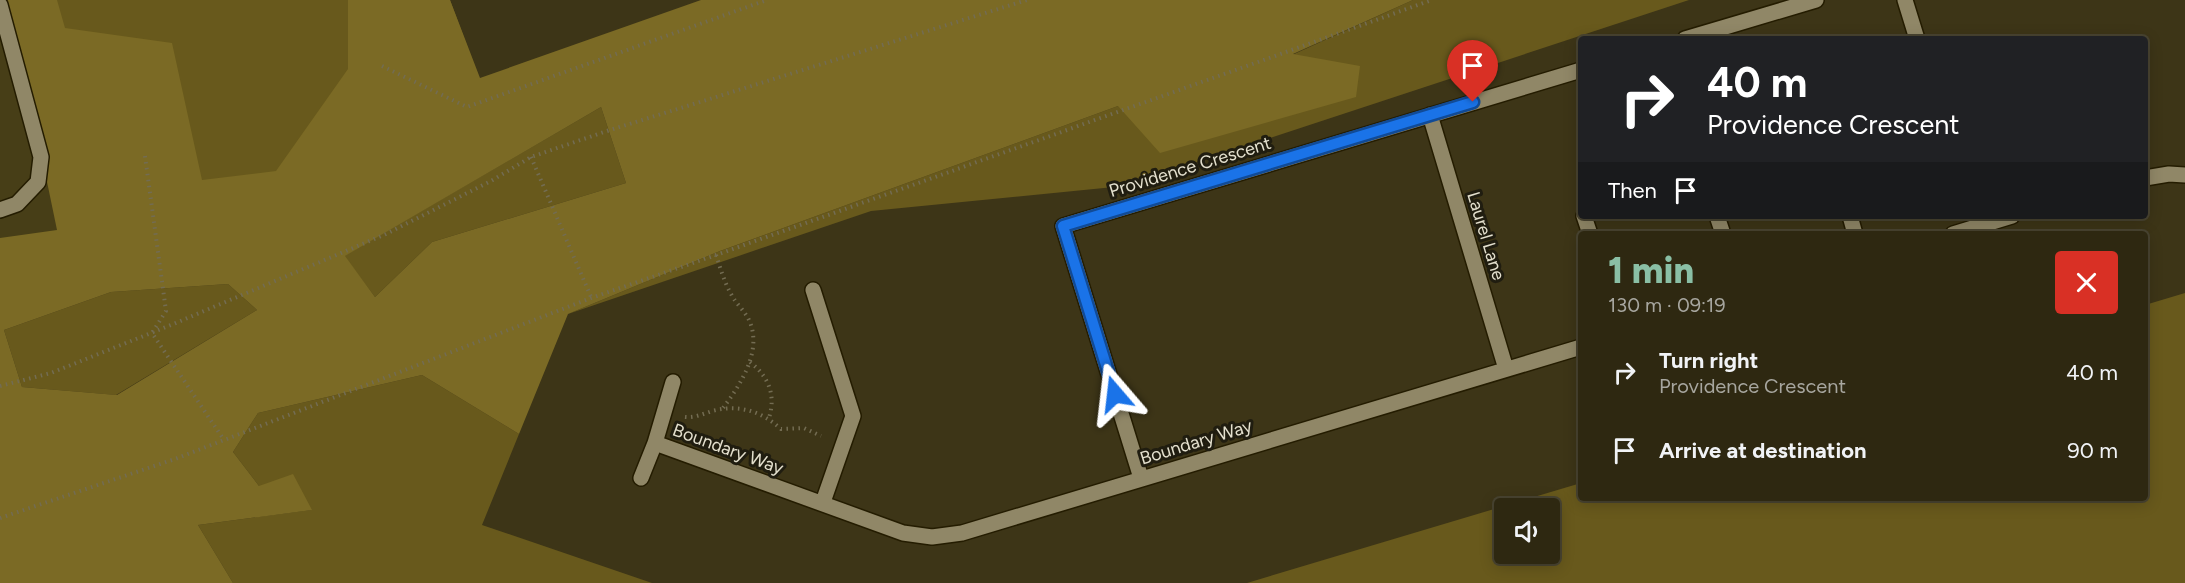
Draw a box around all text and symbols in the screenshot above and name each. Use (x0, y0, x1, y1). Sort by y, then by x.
pin (1447, 40, 1498, 102)
icon: arrive (1456, 49, 1489, 82)
text: 40 m (1707, 57, 1807, 108)
icon: right (1608, 60, 1686, 138)
text: Providence Crescent (1707, 108, 1959, 141)
street label: Providence Crescent (1106, 132, 1274, 202)
icon: arrive (1669, 174, 1702, 207)
text: Then (1608, 177, 1657, 204)
street label: Laurel Lane (1462, 189, 1510, 283)
text: 1 min (1608, 249, 1694, 292)
button: close (2055, 251, 2118, 314)
text: 130 m · 09:19 (1608, 293, 1726, 317)
text: Turn right (1659, 347, 1758, 374)
icon: right (1608, 356, 1641, 389)
text: 40 m (2066, 359, 2118, 386)
position arrow (1083, 362, 1147, 426)
text: Providence Crescent (1659, 374, 1846, 398)
street label: Boundary Way (1137, 414, 1255, 470)
street label: Boundary Way (670, 419, 787, 479)
icon: arrive (1608, 434, 1641, 467)
text: Arrive at destination (1659, 437, 1867, 464)
text: 90 m (2067, 437, 2118, 464)
map controls (1494, 498, 1560, 564)
button: sound (1494, 498, 1560, 564)

